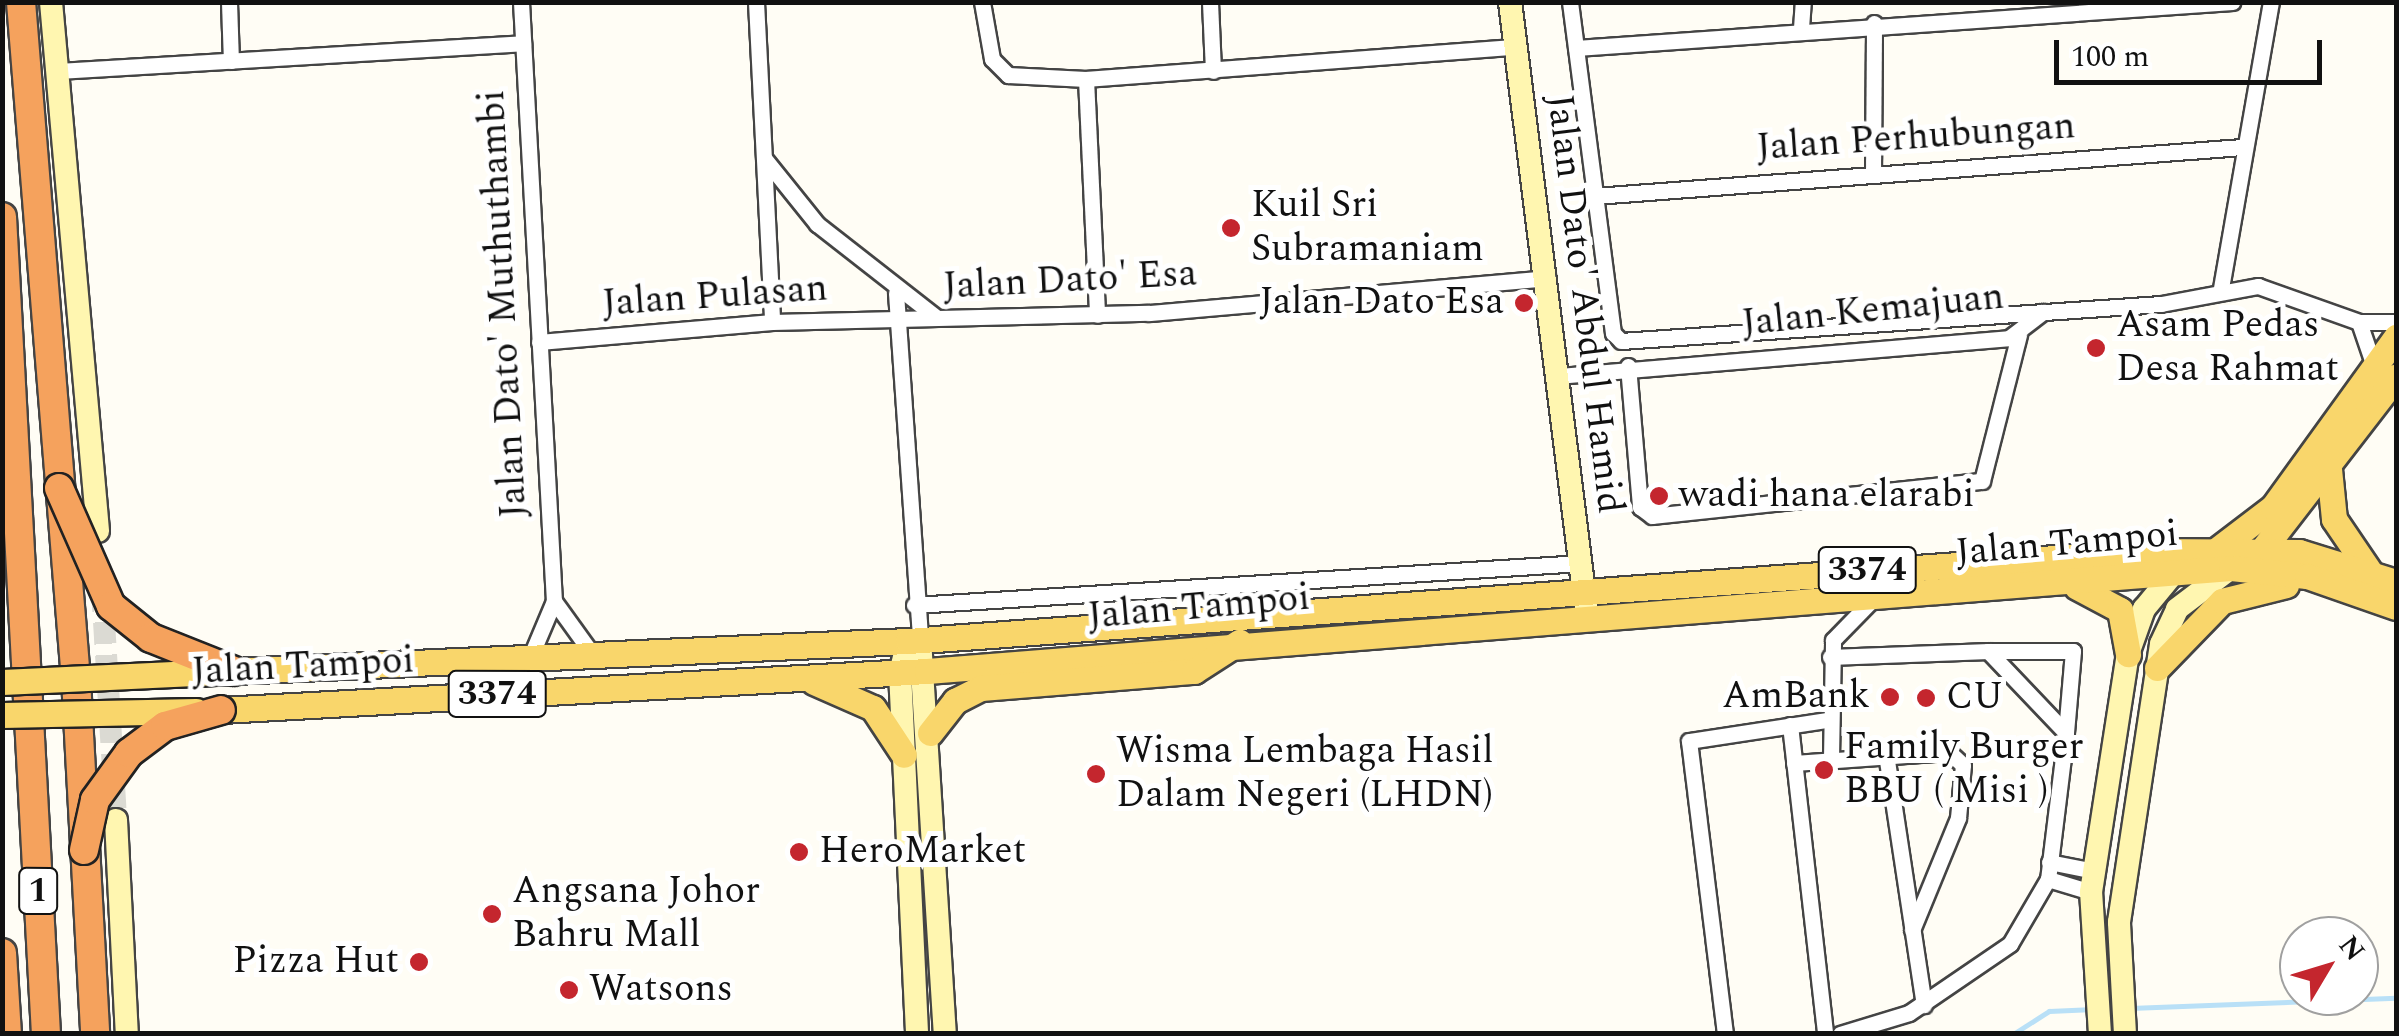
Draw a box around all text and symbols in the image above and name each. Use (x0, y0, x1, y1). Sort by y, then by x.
scale bar (2059, 20, 2326, 82)
text: 100 m (2071, 34, 2149, 80)
street label: Jalan Dato' Muthuthambi (470, 89, 538, 519)
street label: Jalan Dato' Abdul Hamid (1536, 92, 1632, 516)
street label: Jalan Perhubungan (1755, 104, 2077, 172)
place label: Kuil Sri Subramaniam (1251, 183, 1484, 272)
marker: Kuil Sri Subramaniam (1220, 217, 1242, 239)
street label: Jalan Dato' Esa (942, 252, 1198, 310)
street label: Jalan Pulasan (601, 266, 829, 328)
street label: Jalan Kemajuan (1740, 275, 2006, 347)
place label: Jalan Dato Esa (1259, 280, 1504, 326)
marker: Jalan Dato Esa (1513, 292, 1535, 314)
place label: Asam Pedas Desa Rahmat (2116, 303, 2339, 392)
marker: Asam Pedas Desa Rahmat (2085, 337, 2107, 359)
place label: wadi hana elarabi (1679, 473, 1975, 519)
marker: wadi hana elarabi (1648, 485, 1670, 507)
street label: Jalan Tampoi (1954, 512, 2180, 576)
road number: 3374 (1817, 540, 1917, 600)
street label: Jalan Tampoi (1086, 576, 1312, 640)
street label: Jalan Tampoi (190, 638, 416, 696)
road number: 3374 (447, 664, 547, 724)
place label: AmBank (1722, 674, 1870, 720)
place label: CU (1946, 675, 2004, 721)
marker: AmBank (1879, 686, 1901, 708)
marker: CU (1915, 687, 1937, 709)
place label: Family Burger BBU ( Misi ) (1844, 725, 2084, 814)
place label: Wisma Lembaga Hasil Dalam Negeri (LHDN) (1116, 729, 1494, 818)
marker: Family Burger BBU ( Misi ) (1813, 759, 1835, 781)
marker: Wisma Lembaga Hasil Dalam Negeri (LHDN) (1085, 763, 1107, 785)
place label: HeroMarket (819, 829, 1026, 875)
marker: HeroMarket (788, 841, 810, 863)
road number: 1 (18, 861, 58, 921)
place label: Angsana Johor Bahru Mall (512, 869, 760, 958)
marker: Angsana Johor Bahru Mall (481, 903, 503, 925)
north arrow (2279, 916, 2379, 1016)
text: N (2327, 926, 2375, 971)
place label: Pizza Hut (233, 939, 399, 985)
marker: Pizza Hut (408, 951, 430, 973)
place label: Watsons (589, 967, 733, 1013)
marker: Watsons (558, 979, 580, 1001)

